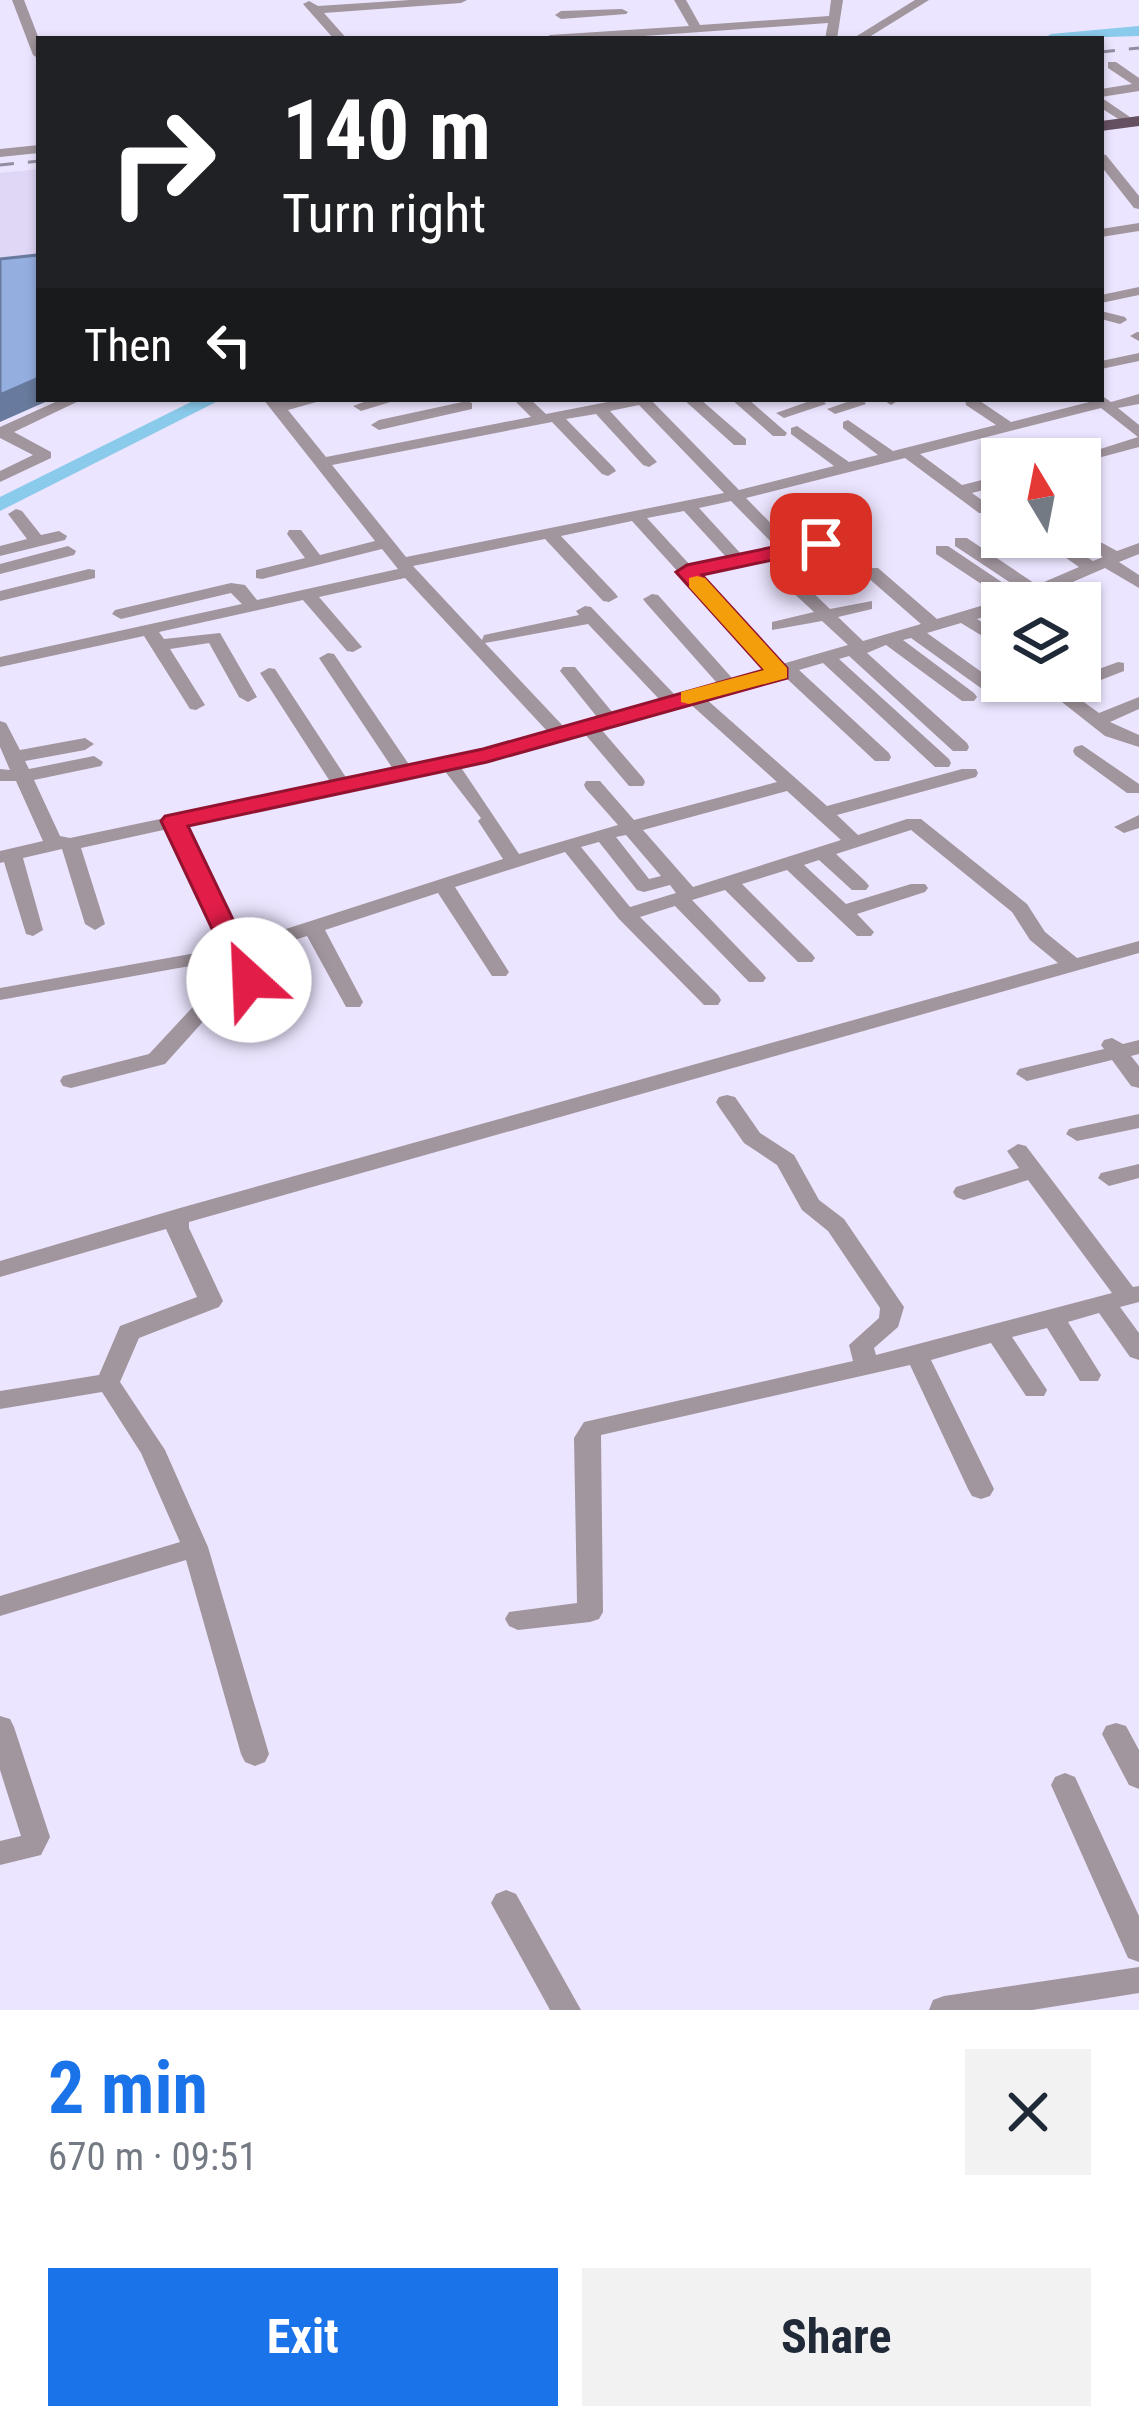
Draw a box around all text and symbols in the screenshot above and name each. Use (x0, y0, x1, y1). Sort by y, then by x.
text: 140 m (282, 81, 491, 180)
icon: right (84, 84, 240, 240)
text: Turn right (282, 182, 486, 245)
icon: left (196, 312, 262, 378)
text: Then (84, 319, 172, 372)
north arrow (981, 438, 1101, 558)
map controls (981, 438, 1101, 702)
pin (770, 493, 872, 595)
icon: arrive (788, 511, 854, 577)
button: layers (981, 582, 1101, 702)
position arrow (186, 917, 312, 1043)
text: 2 min (48, 2046, 208, 2131)
button: close (965, 2049, 1091, 2175)
text: 670 m · 09:51 (48, 2134, 258, 2180)
button: Exit (48, 2268, 558, 2406)
button: Share (582, 2268, 1091, 2406)

